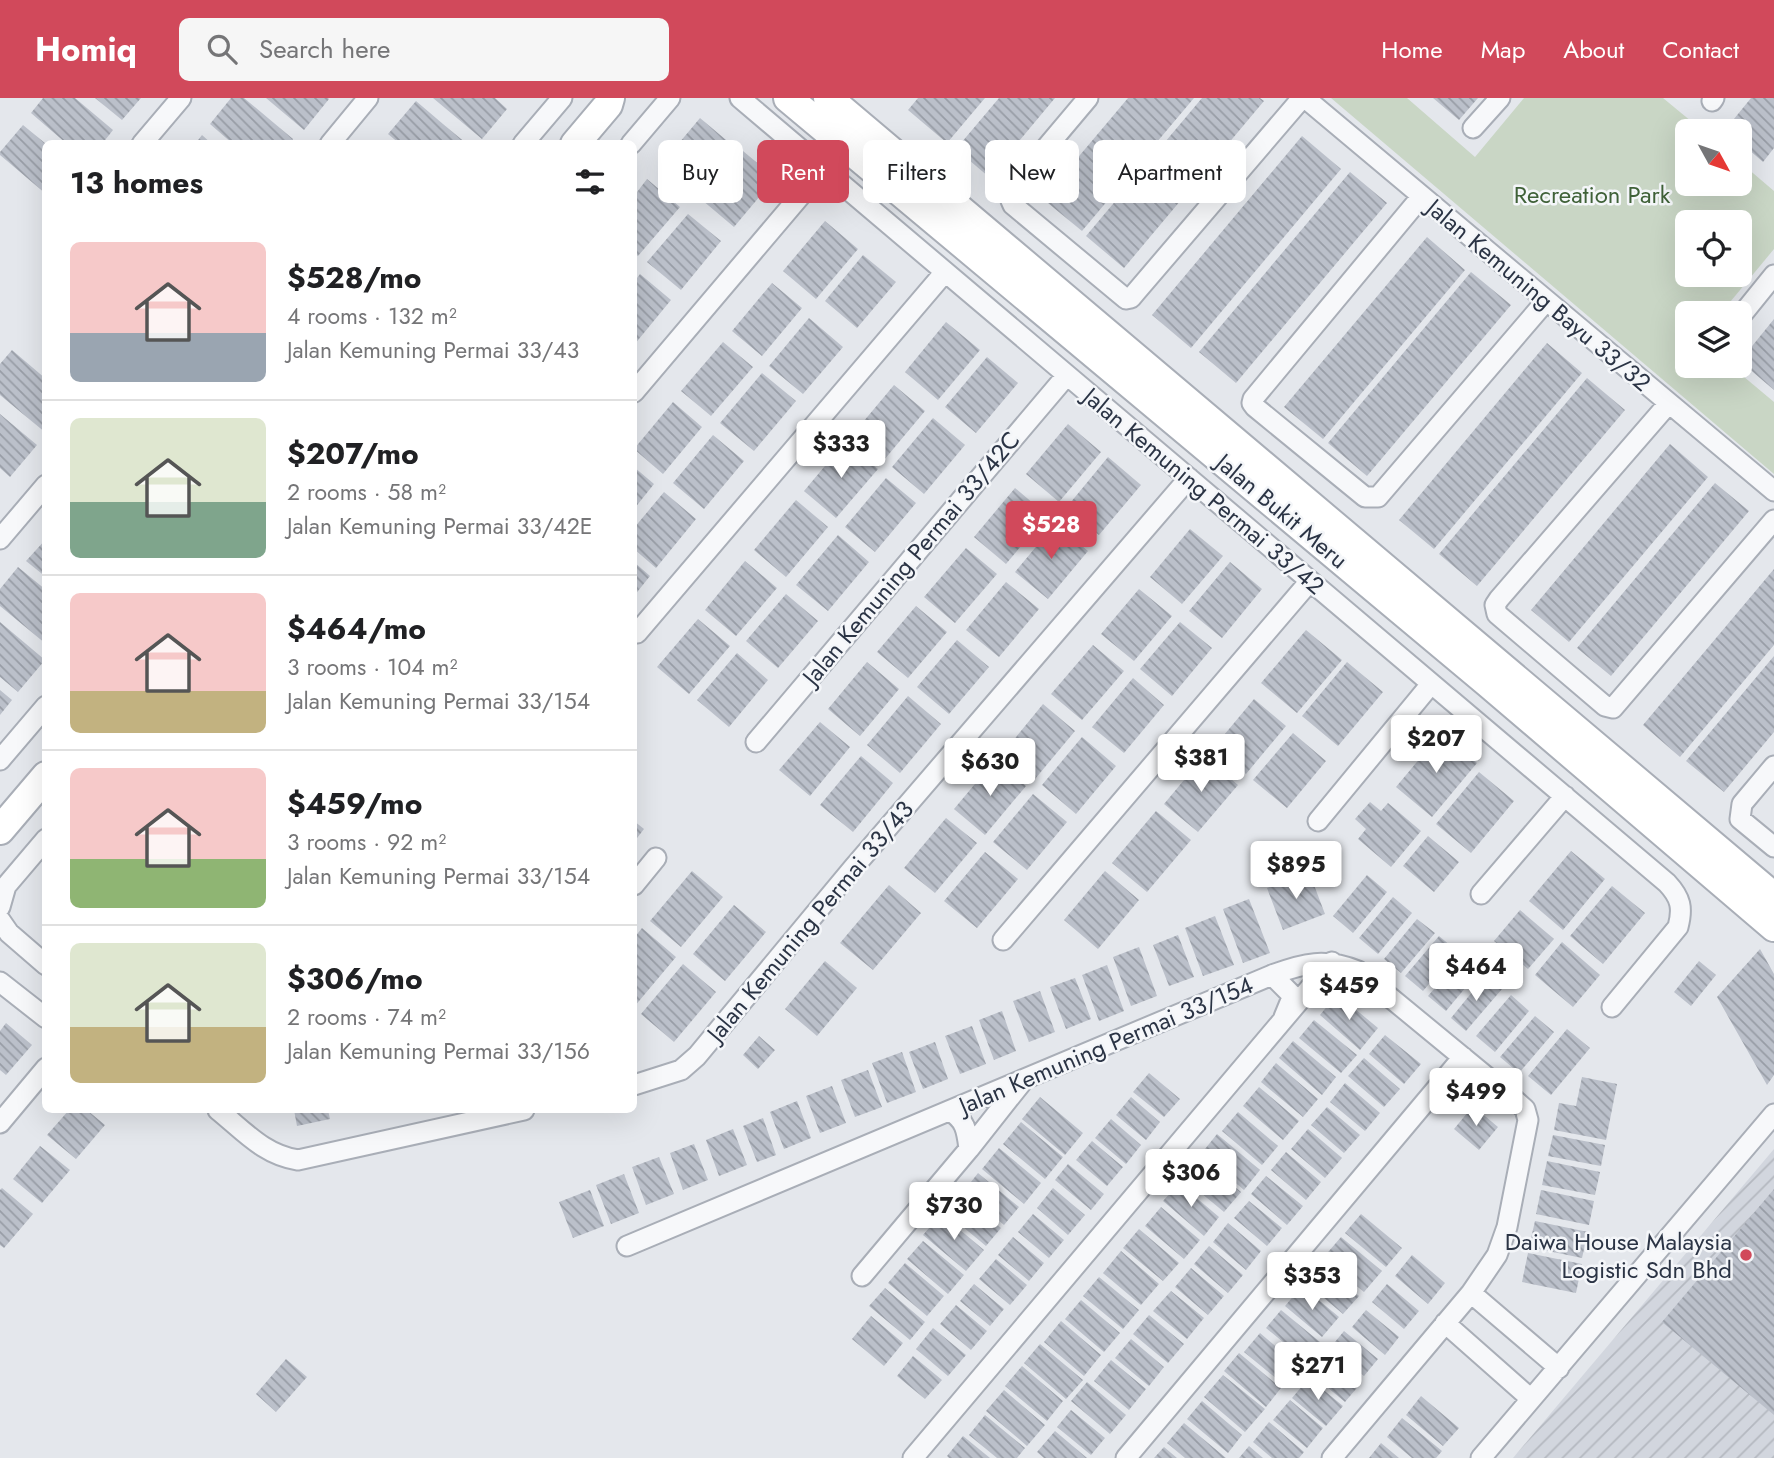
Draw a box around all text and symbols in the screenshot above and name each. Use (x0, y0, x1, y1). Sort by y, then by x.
search box (179, 18, 669, 81)
text: Homiq (35, 26, 137, 73)
icon: search (203, 30, 241, 68)
text: Search here (259, 30, 390, 68)
text: Home (1381, 32, 1443, 67)
text: Map (1481, 32, 1525, 67)
text: About (1563, 32, 1624, 67)
text: Contact (1662, 32, 1739, 67)
north arrow (1675, 119, 1752, 196)
map controls (1675, 119, 1752, 378)
chip: Buy (658, 140, 743, 203)
chip: Rent (757, 140, 849, 203)
chip: Filters (863, 140, 971, 203)
chip: New (985, 140, 1079, 203)
chip: Apartment (1093, 140, 1246, 203)
text: 13 homes (70, 161, 203, 204)
icon: filters (571, 163, 609, 201)
park label: Recreation Park (1514, 177, 1671, 212)
street label: Jalan Kemuning Bayu 33/32 (1417, 189, 1659, 399)
button: locate (1675, 210, 1752, 287)
text: $528/mo (287, 256, 422, 299)
icon: home (126, 270, 210, 354)
text: 4 rooms · 132 m² (287, 299, 457, 333)
button: layers (1675, 301, 1752, 378)
text: Jalan Kemuning Permai 33/43 (287, 333, 579, 367)
street label: Jalan Kemuning Permai 33/42 (1073, 377, 1332, 603)
pin: $333 (800, 420, 882, 480)
street label: Jalan Kemuning Permai 33/42C (792, 423, 1028, 695)
text: $333 (812, 426, 870, 460)
text: $207/mo (287, 432, 419, 475)
street label: Jalan Bukit Meru (1206, 443, 1356, 577)
icon: home (126, 446, 210, 530)
text: 2 rooms · 58 m² (287, 475, 446, 509)
pin: $528 (1010, 502, 1092, 561)
text: $528 (1022, 507, 1080, 541)
text: Jalan Kemuning Permai 33/42E (287, 509, 593, 543)
text: $464/mo (287, 607, 426, 650)
icon: home (126, 621, 210, 705)
text: 3 rooms · 104 m² (287, 650, 457, 684)
text: Jalan Kemuning Permai 33/154 (287, 684, 590, 718)
pin: $207 (1395, 716, 1477, 775)
text: $207 (1407, 721, 1465, 755)
pin: $381 (1160, 734, 1242, 794)
pin: $630 (949, 738, 1031, 798)
text: $381 (1174, 740, 1228, 774)
text: $630 (960, 744, 1020, 778)
text: $459/mo (287, 782, 422, 825)
street label: Jalan Kemuning Permai 33/43 (697, 793, 921, 1051)
icon: home (126, 796, 210, 880)
text: 3 rooms · 92 m² (287, 825, 446, 859)
pin: $895 (1255, 842, 1337, 901)
text: $895 (1267, 847, 1325, 881)
text: Jalan Kemuning Permai 33/154 (287, 859, 590, 893)
pin: $464 (1435, 944, 1517, 1003)
text: $464 (1445, 949, 1507, 983)
text: $306/mo (287, 957, 423, 1000)
pin: $459 (1308, 962, 1390, 1022)
street label: Jalan Kemuning Permai 33/154 (951, 967, 1258, 1124)
text: $459 (1319, 968, 1379, 1002)
icon: home (126, 971, 210, 1055)
text: 2 rooms · 74 m² (287, 1000, 446, 1034)
text: Jalan Kemuning Permai 33/156 (287, 1034, 590, 1068)
pin: $499 (1435, 1068, 1517, 1128)
text: $499 (1445, 1074, 1507, 1108)
pin: $306 (1150, 1150, 1232, 1209)
text: $306 (1161, 1155, 1221, 1189)
pin: $730 (913, 1182, 995, 1242)
text: $730 (925, 1188, 983, 1222)
place label: Daiwa House Malaysia Logistic Sdn Bhd (1505, 1224, 1732, 1287)
marker: Daiwa House Malaysia Logistic Sdn Bhd (1738, 1247, 1754, 1263)
pin: $353 (1271, 1252, 1353, 1312)
text: $353 (1283, 1258, 1341, 1292)
pin: $271 (1277, 1342, 1359, 1402)
text: $271 (1291, 1348, 1345, 1382)

